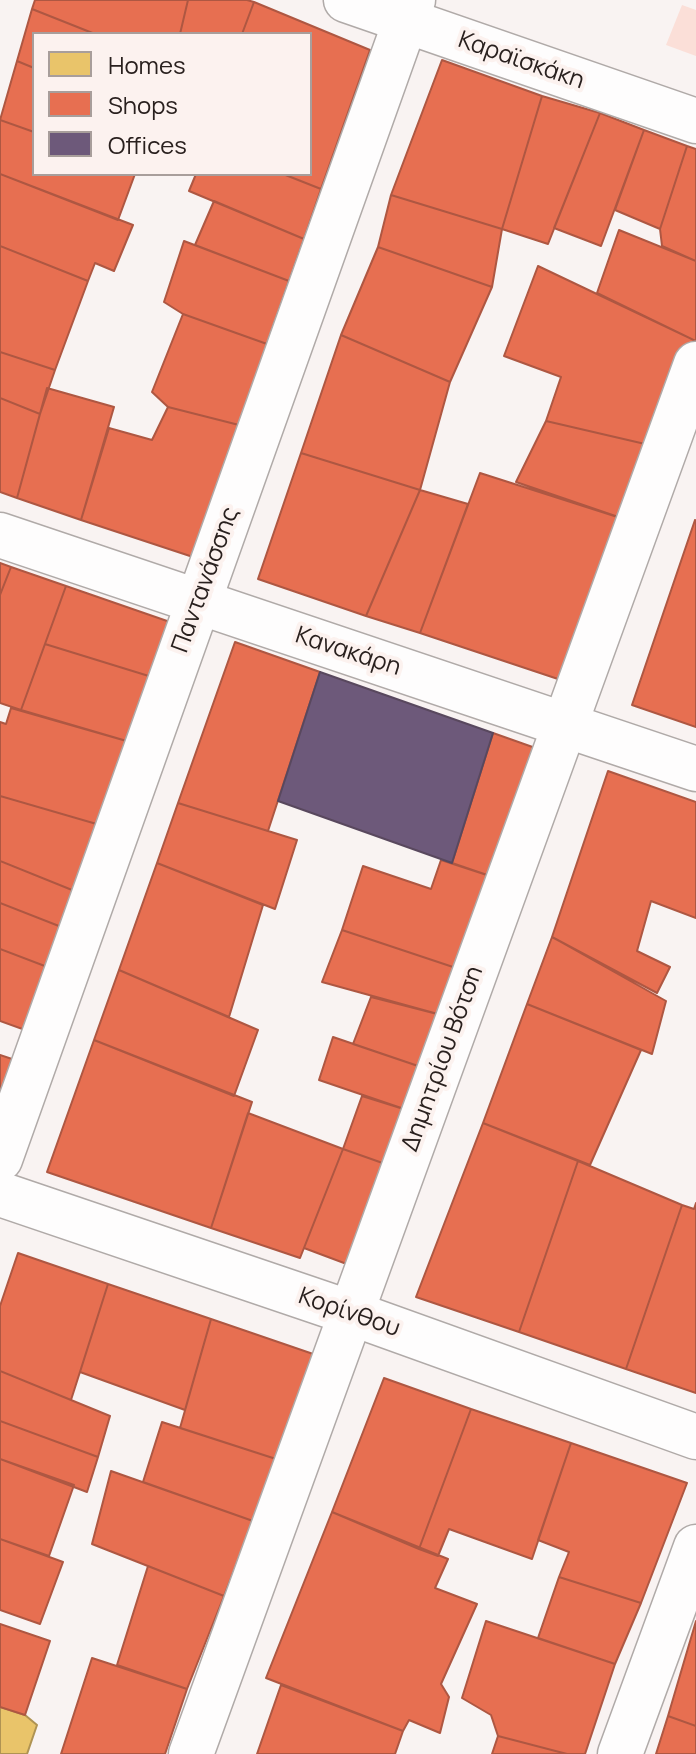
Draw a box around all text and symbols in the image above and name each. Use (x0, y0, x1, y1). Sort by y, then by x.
street label: Καραϊσκάκη (454, 26, 588, 96)
legend (32, 32, 312, 176)
text: Homes (108, 48, 186, 81)
text: Shops (108, 88, 178, 121)
text: Offices (108, 128, 187, 161)
street label: Παντανάσσης (166, 503, 246, 657)
street label: Κανακάρη (292, 621, 404, 683)
street label: Δημητρίου Βότση (396, 962, 490, 1156)
street label: Κορίνθου (295, 1282, 403, 1344)

